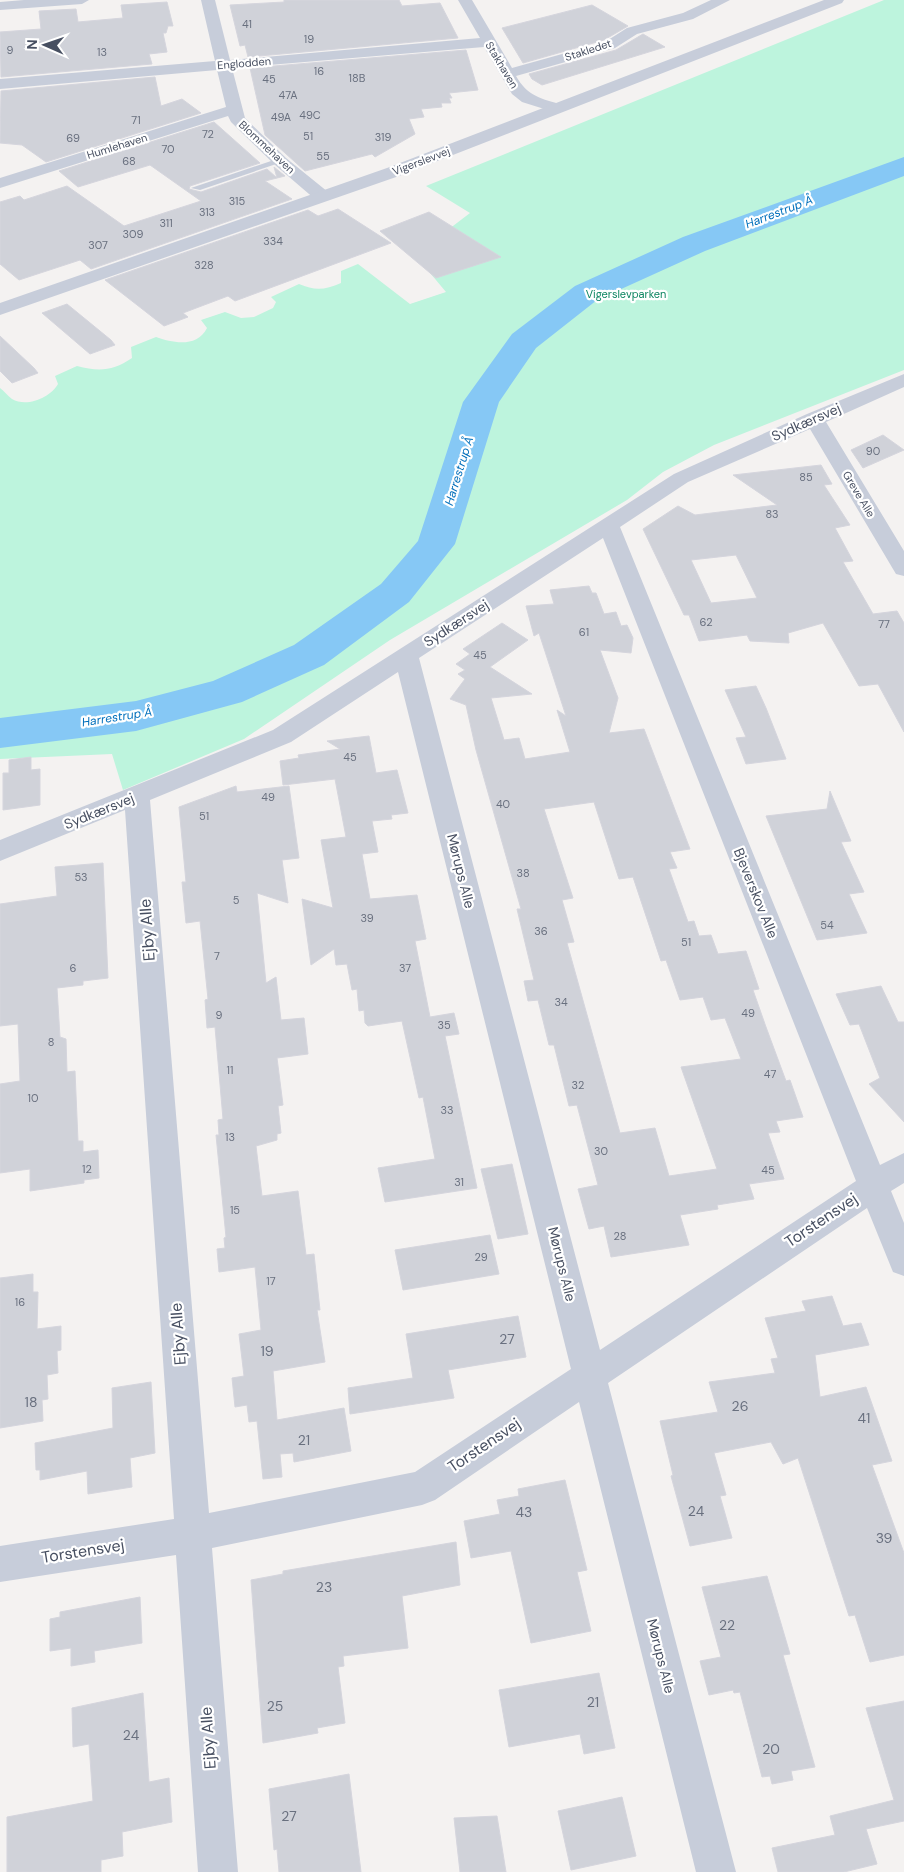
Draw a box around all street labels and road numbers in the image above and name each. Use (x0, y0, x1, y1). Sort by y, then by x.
street label: Stakledet (563, 36, 613, 64)
street label: Stakhaven (483, 39, 521, 91)
street label: Englodden (216, 54, 272, 72)
street label: Blommehaven (236, 117, 298, 177)
street label: Humlehaven (85, 130, 149, 162)
street label: Vigerslevvej (390, 144, 452, 178)
street label: Sydkærsvej (769, 399, 843, 445)
street label: Greve Alle (840, 468, 878, 520)
street label: Sydkærsvej (420, 595, 492, 651)
street label: Sydkærsvej (61, 789, 137, 833)
street label: Mørups Alle (443, 832, 479, 910)
street label: Bjeverskov Alle (730, 845, 782, 941)
street label: Ejby Alle (134, 898, 160, 962)
street label: Torstensvej (780, 1188, 862, 1252)
street label: Mørups Alle (544, 1225, 580, 1303)
street label: Ejby Alle (165, 1302, 191, 1366)
street label: Torstensvej (443, 1413, 525, 1477)
street label: Torstensvej (40, 1534, 126, 1568)
street label: Mørups Alle (643, 1617, 679, 1695)
street label: Ejby Alle (195, 1706, 221, 1770)

